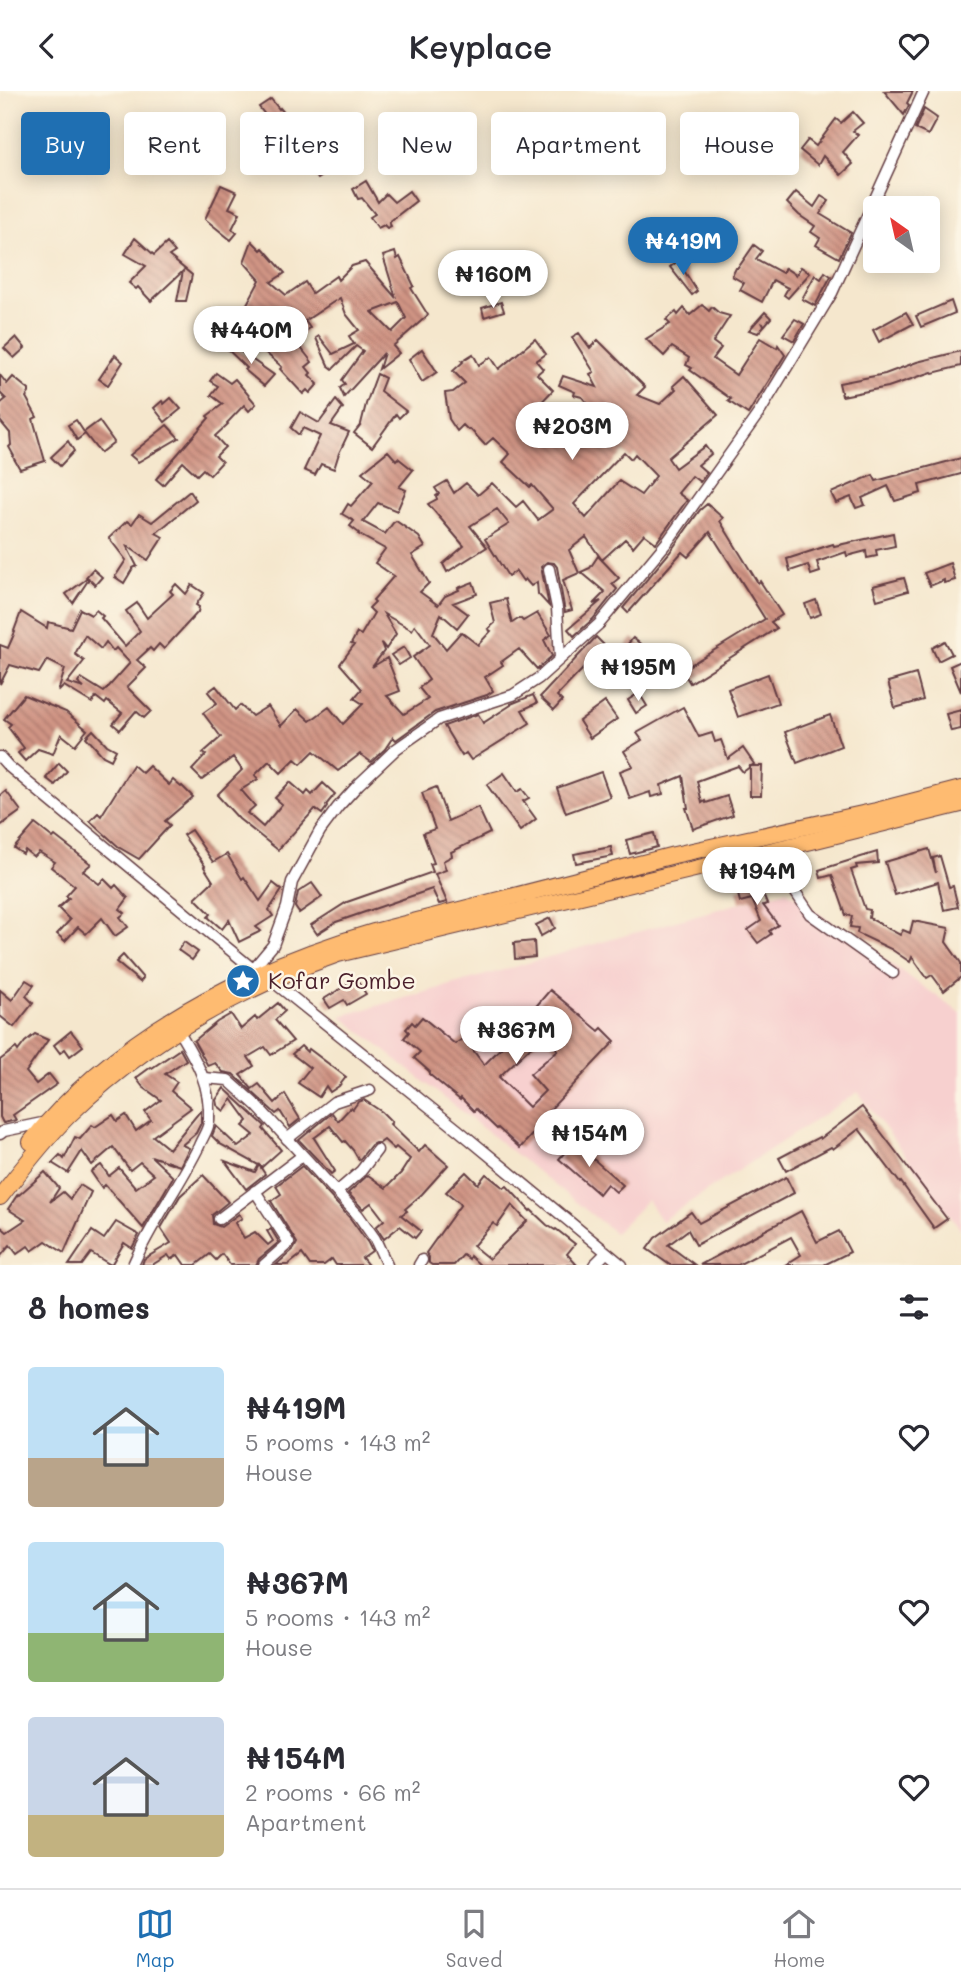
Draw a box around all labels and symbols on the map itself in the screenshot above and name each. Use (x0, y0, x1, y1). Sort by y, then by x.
north arrow (863, 196, 940, 273)
pin: ₦419M (634, 218, 732, 277)
pin: ₦160M (444, 251, 542, 310)
pin: ₦440M (202, 307, 300, 366)
pin: ₦203M (523, 403, 621, 462)
pin: ₦195M (589, 643, 687, 703)
pin: ₦194M (708, 847, 806, 907)
place icon: Kofar Gombe (224, 962, 262, 1000)
place label: Kofar Gombe (268, 965, 416, 995)
pin: ₦367M (467, 1007, 565, 1066)
pin: ₦154M (540, 1109, 638, 1169)

